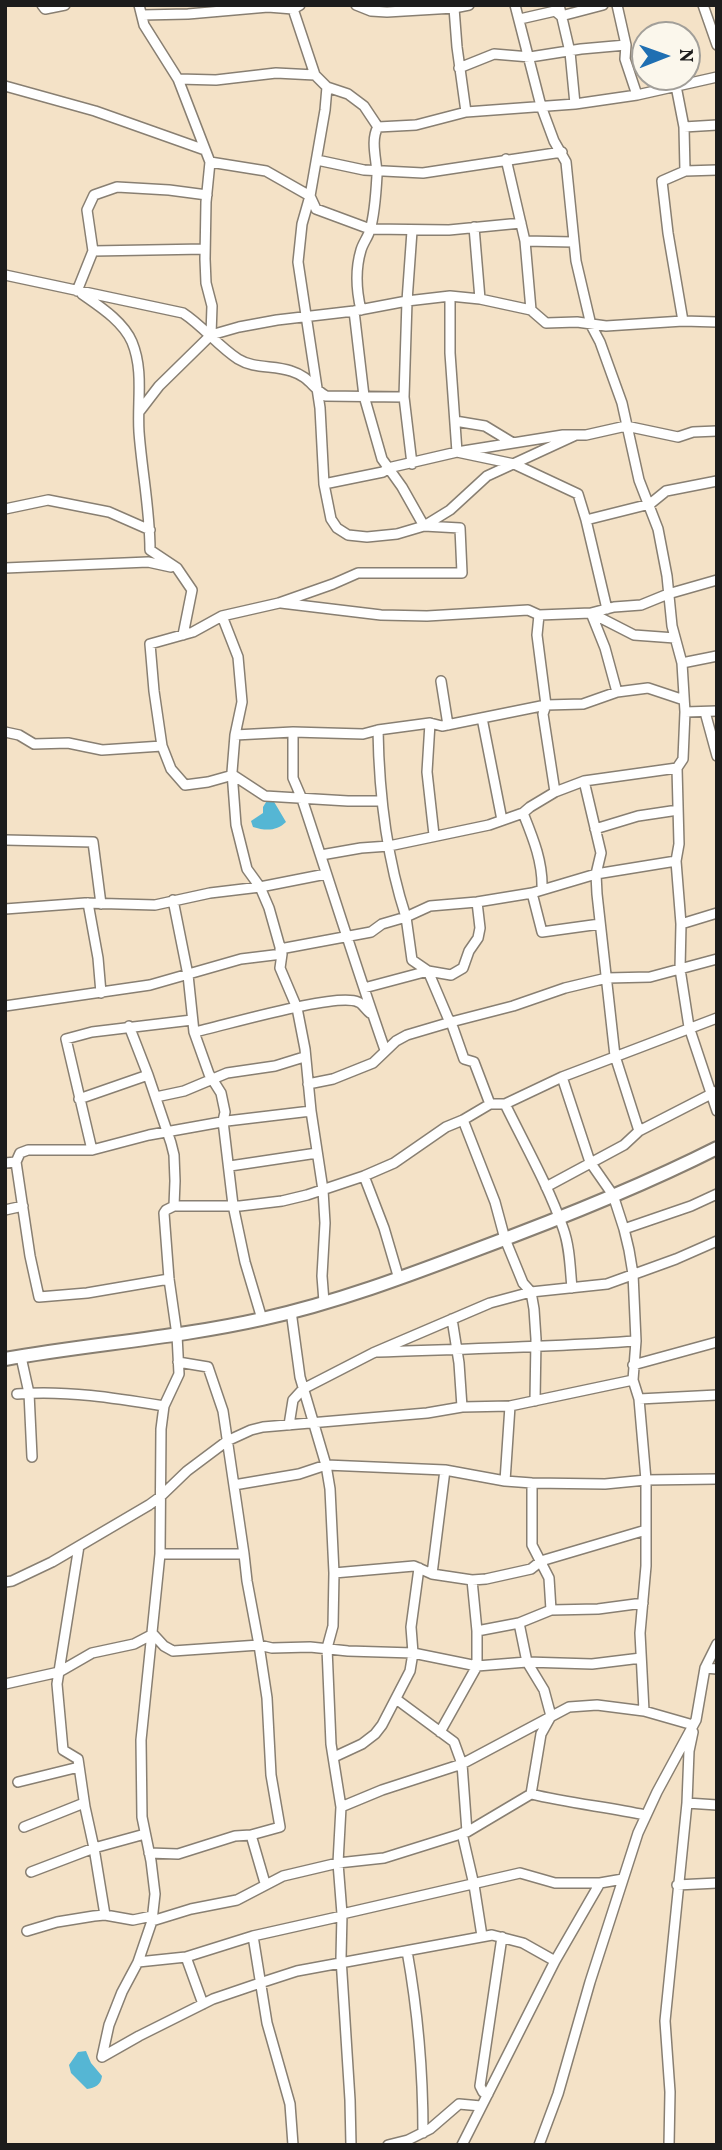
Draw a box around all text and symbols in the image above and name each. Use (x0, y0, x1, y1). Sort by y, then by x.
north arrow (631, 21, 701, 91)
text: N (672, 49, 698, 63)

